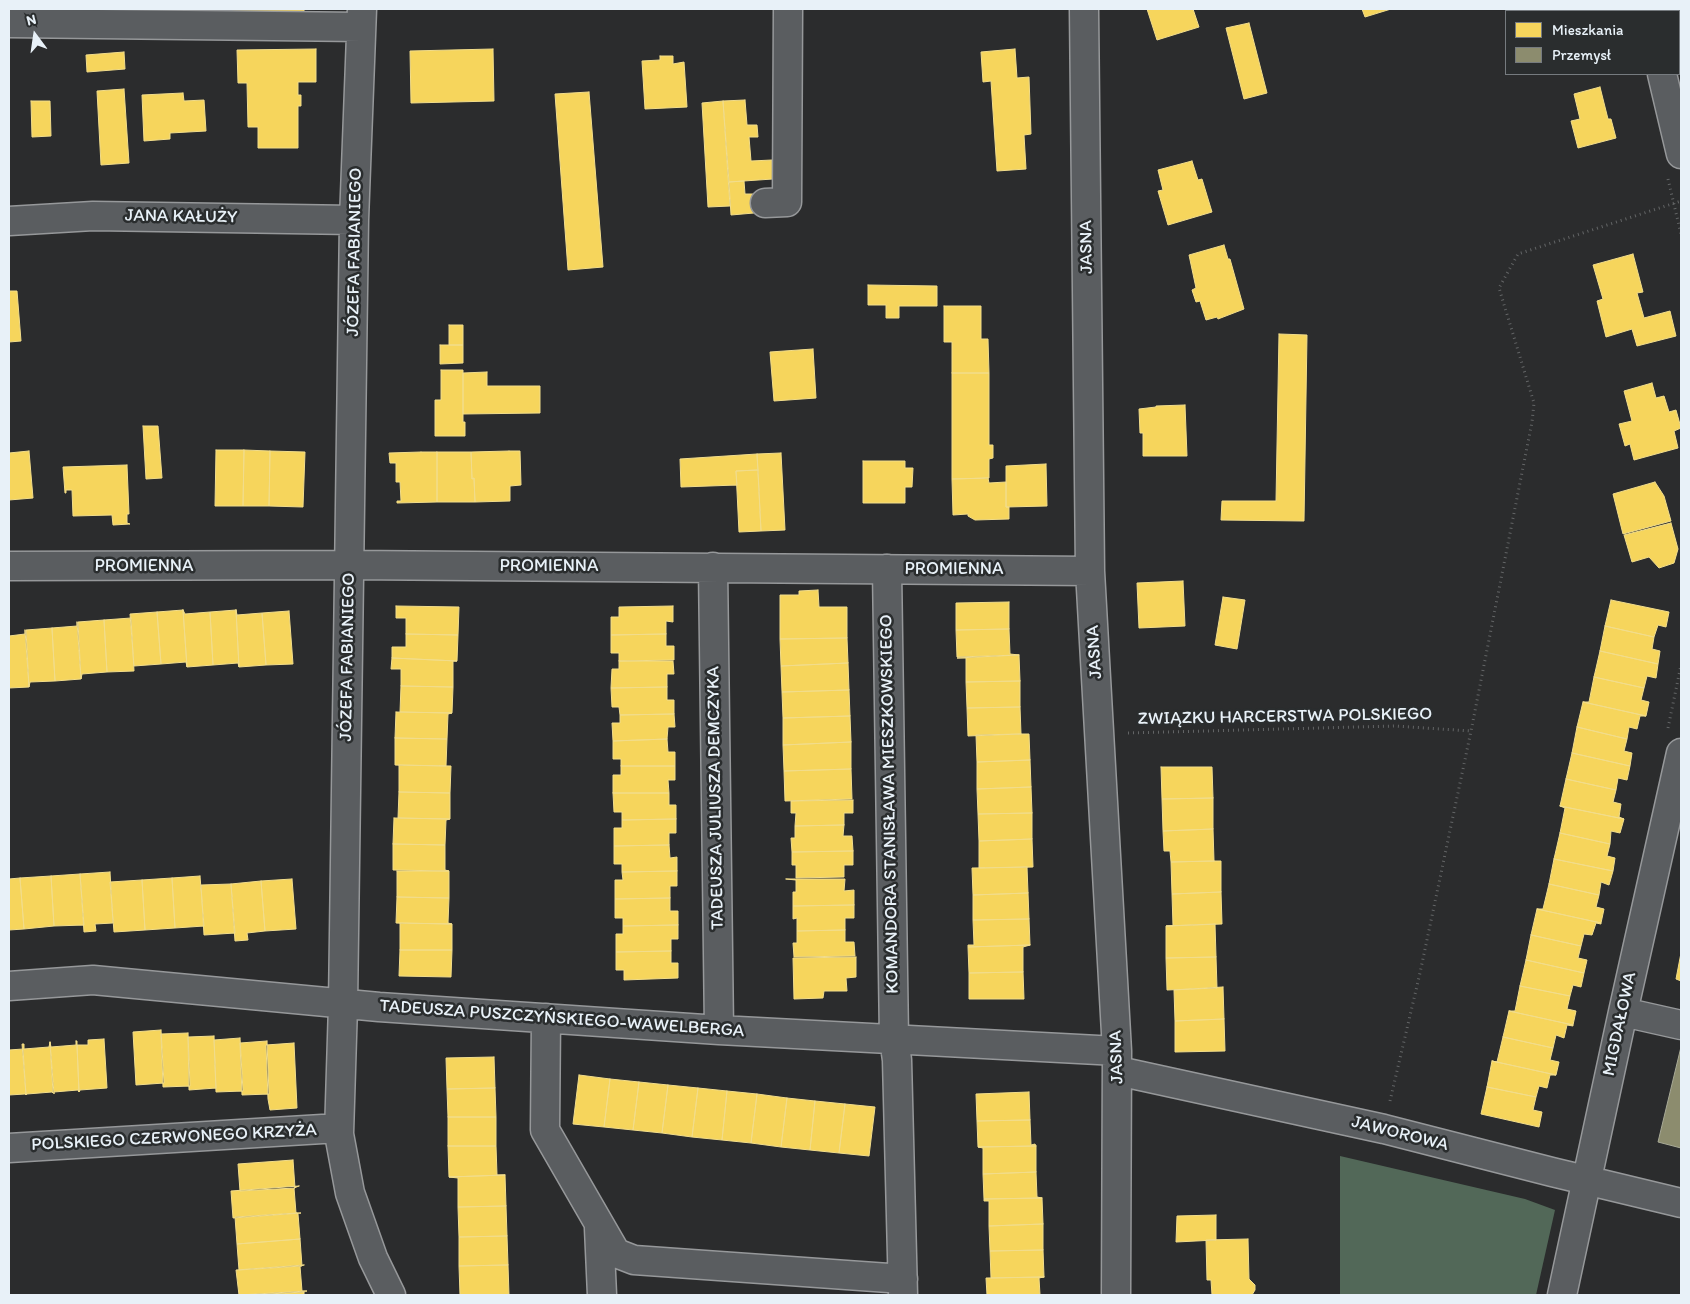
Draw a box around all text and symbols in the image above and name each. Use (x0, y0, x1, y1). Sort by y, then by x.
north arrow (10, 10, 60, 60)
legend (1505, 10, 1680, 75)
text: N (25, 11, 38, 29)
text: Mieszkania (1552, 21, 1624, 39)
text: Przemysł (1552, 46, 1611, 64)
street label: JÓZEFA FABIANIEGO (343, 167, 367, 337)
street label: JANA KAŁUŻY (125, 205, 237, 229)
street label: JASNA (1076, 220, 1098, 274)
street label: PROMIENNA (95, 555, 193, 577)
street label: PROMIENNA (500, 555, 598, 577)
street label: PROMIENNA (905, 558, 1003, 580)
street label: JÓZEFA FABIANIEGO (336, 572, 360, 742)
street label: KOMANDORA STANISŁAWA MIESZKOWSKIEGO (876, 614, 904, 994)
street label: JASNA (1082, 624, 1108, 680)
street label: TADEUSZA JULIUSZA DEMCZYKA (703, 666, 729, 930)
street label: ZWIĄZKU HARCERSTWA POLSKIEGO (1138, 704, 1432, 730)
street label: MIGDAŁOWA (1598, 970, 1642, 1078)
street label: TADEUSZA PUSZCZYŃSKIEGO-WAWELBERGA (379, 995, 745, 1043)
street label: JASNA (1105, 1030, 1129, 1084)
street label: JAWOROWA (1349, 1112, 1451, 1156)
street label: POLSKIEGO CZERWONEGO KRZYŻA (31, 1120, 317, 1156)

